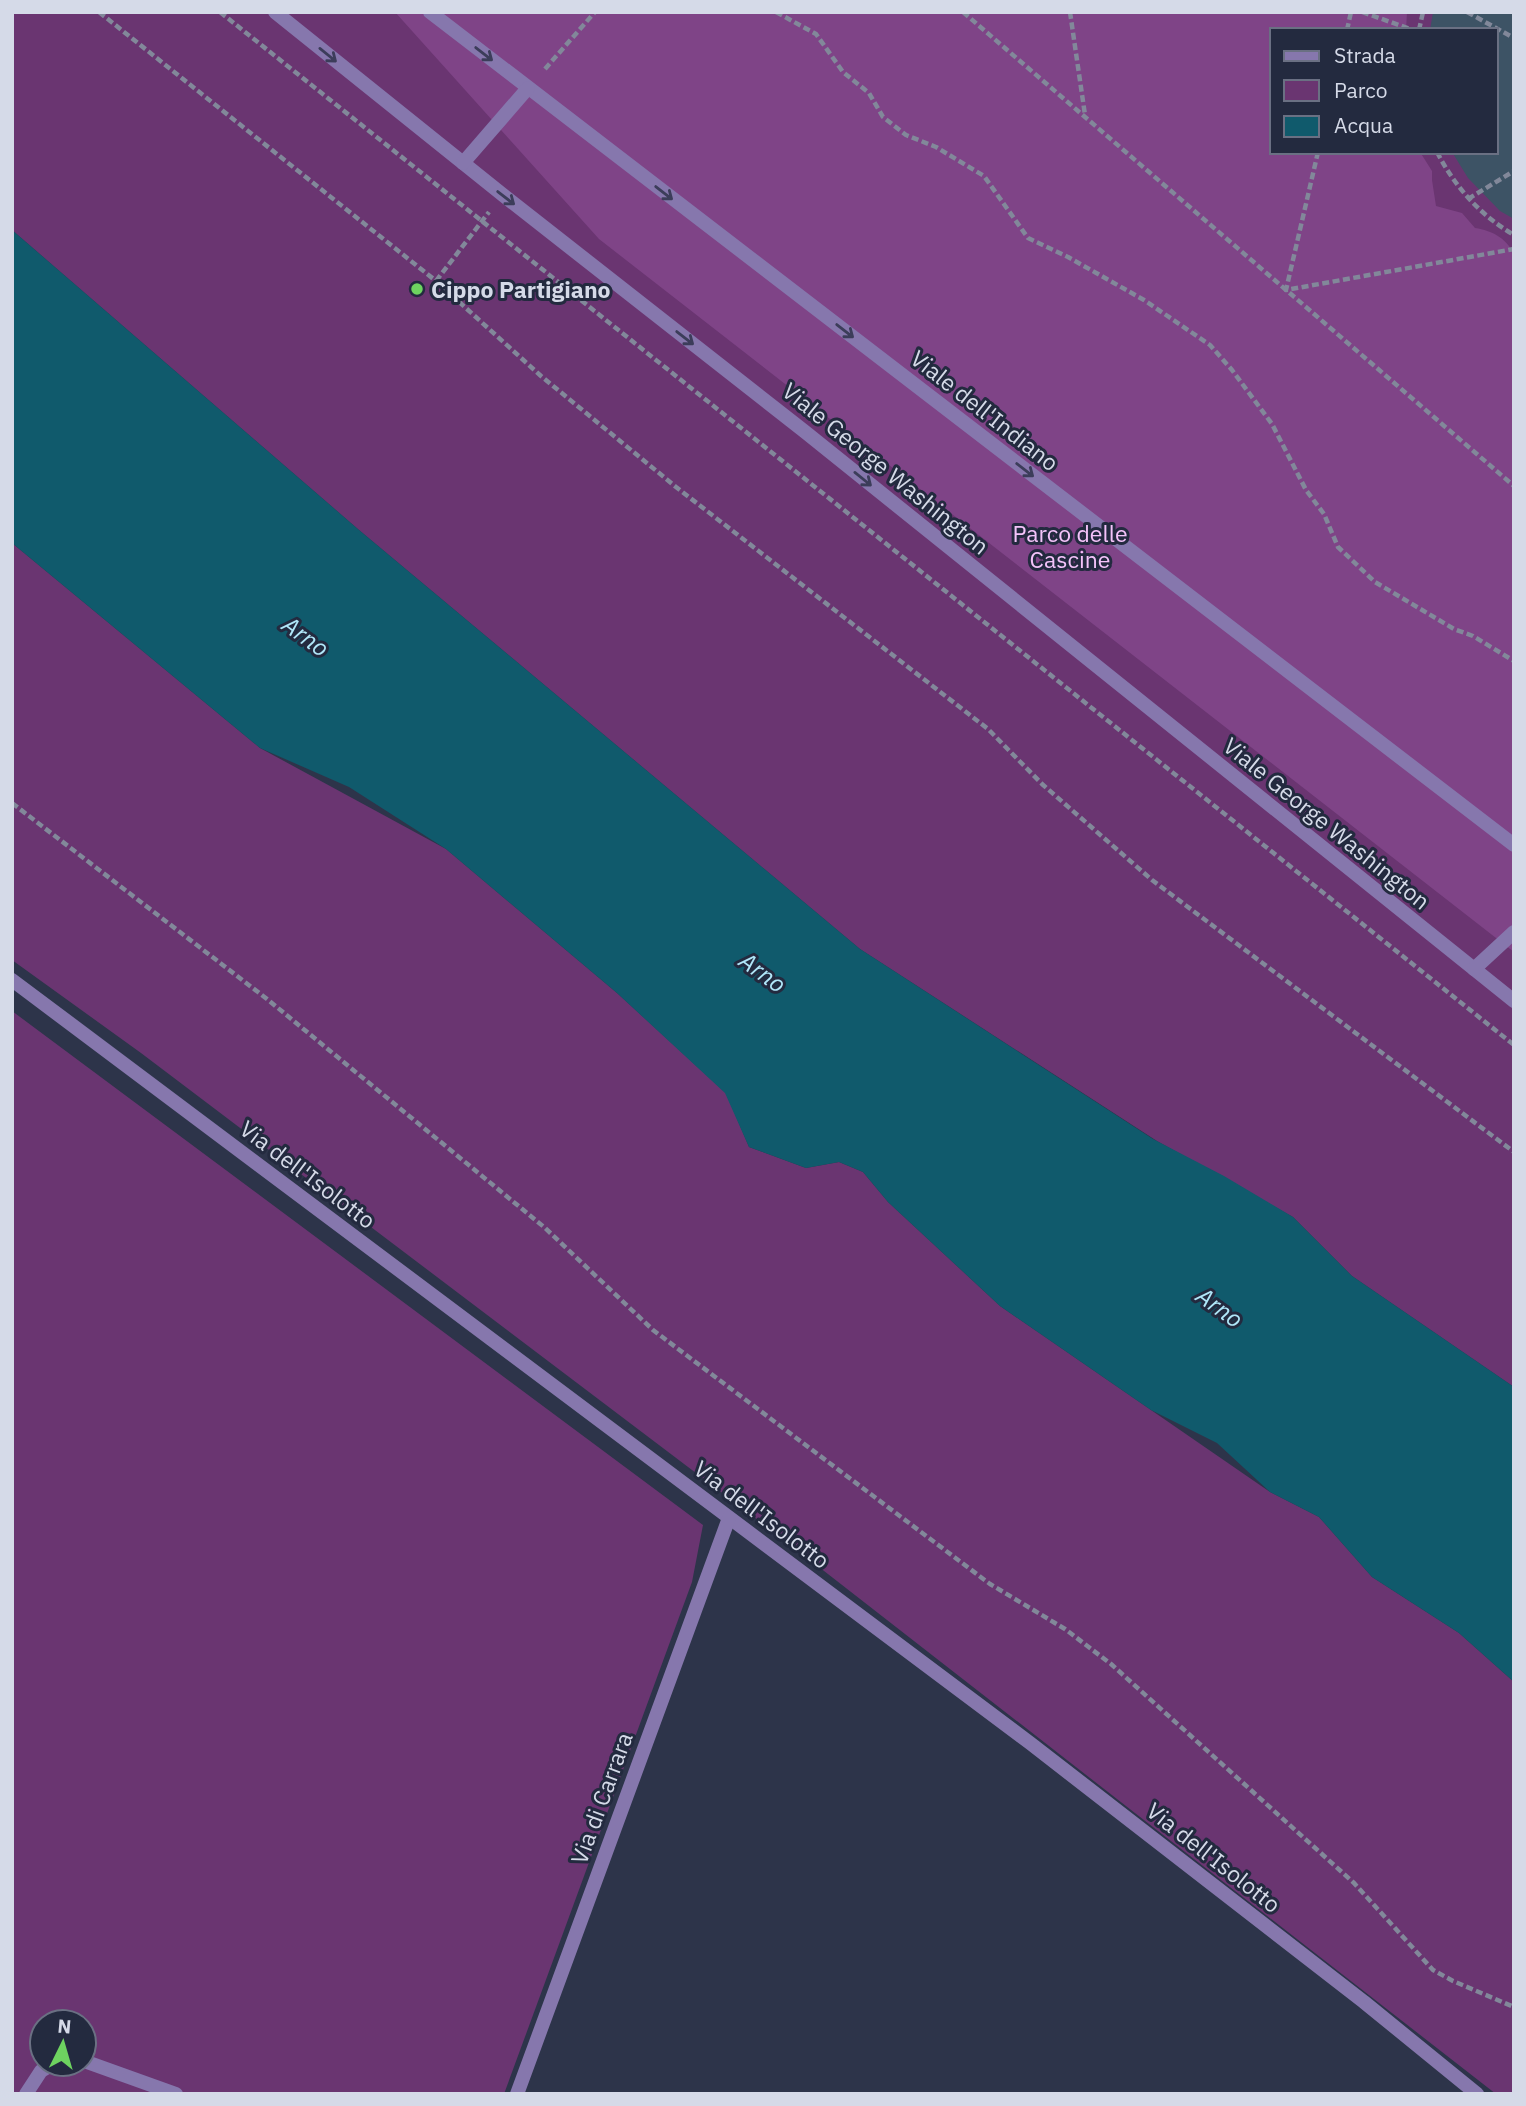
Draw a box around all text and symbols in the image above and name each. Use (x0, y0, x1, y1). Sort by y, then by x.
legend (1270, 28, 1498, 154)
text: Strada (1334, 41, 1396, 69)
one-way arrow (474, 46, 492, 61)
one-way arrow (319, 47, 337, 63)
text: Parco (1334, 76, 1388, 104)
text: Acqua (1334, 111, 1393, 139)
one-way arrow (654, 185, 673, 200)
one-way arrow (496, 190, 514, 205)
place label: Cippo Partigiano (431, 274, 611, 304)
marker: Cippo Partigiano (409, 281, 425, 297)
one-way arrow (835, 323, 854, 338)
one-way arrow (675, 330, 694, 345)
street label: Viale dell'Indiano (905, 343, 1065, 477)
street label: Viale George Washington (776, 375, 996, 561)
one-way arrow (1015, 462, 1034, 477)
one-way arrow (854, 471, 872, 486)
park label: Parco delle Cascine (1012, 518, 1128, 574)
water label: Arno (275, 608, 336, 664)
street label: Viale George Washington (1217, 730, 1437, 916)
water label: Arno (732, 944, 793, 1000)
street label: Via dell'Isolotto (234, 1113, 382, 1235)
water label: Arno (1189, 1279, 1250, 1335)
street label: Via dell'Isolotto (688, 1453, 836, 1575)
street label: Via di Carrara (563, 1728, 639, 1868)
street label: Via dell'Isolotto (1141, 1795, 1287, 1919)
north arrow (28, 2008, 98, 2078)
text: N (57, 2014, 72, 2039)

